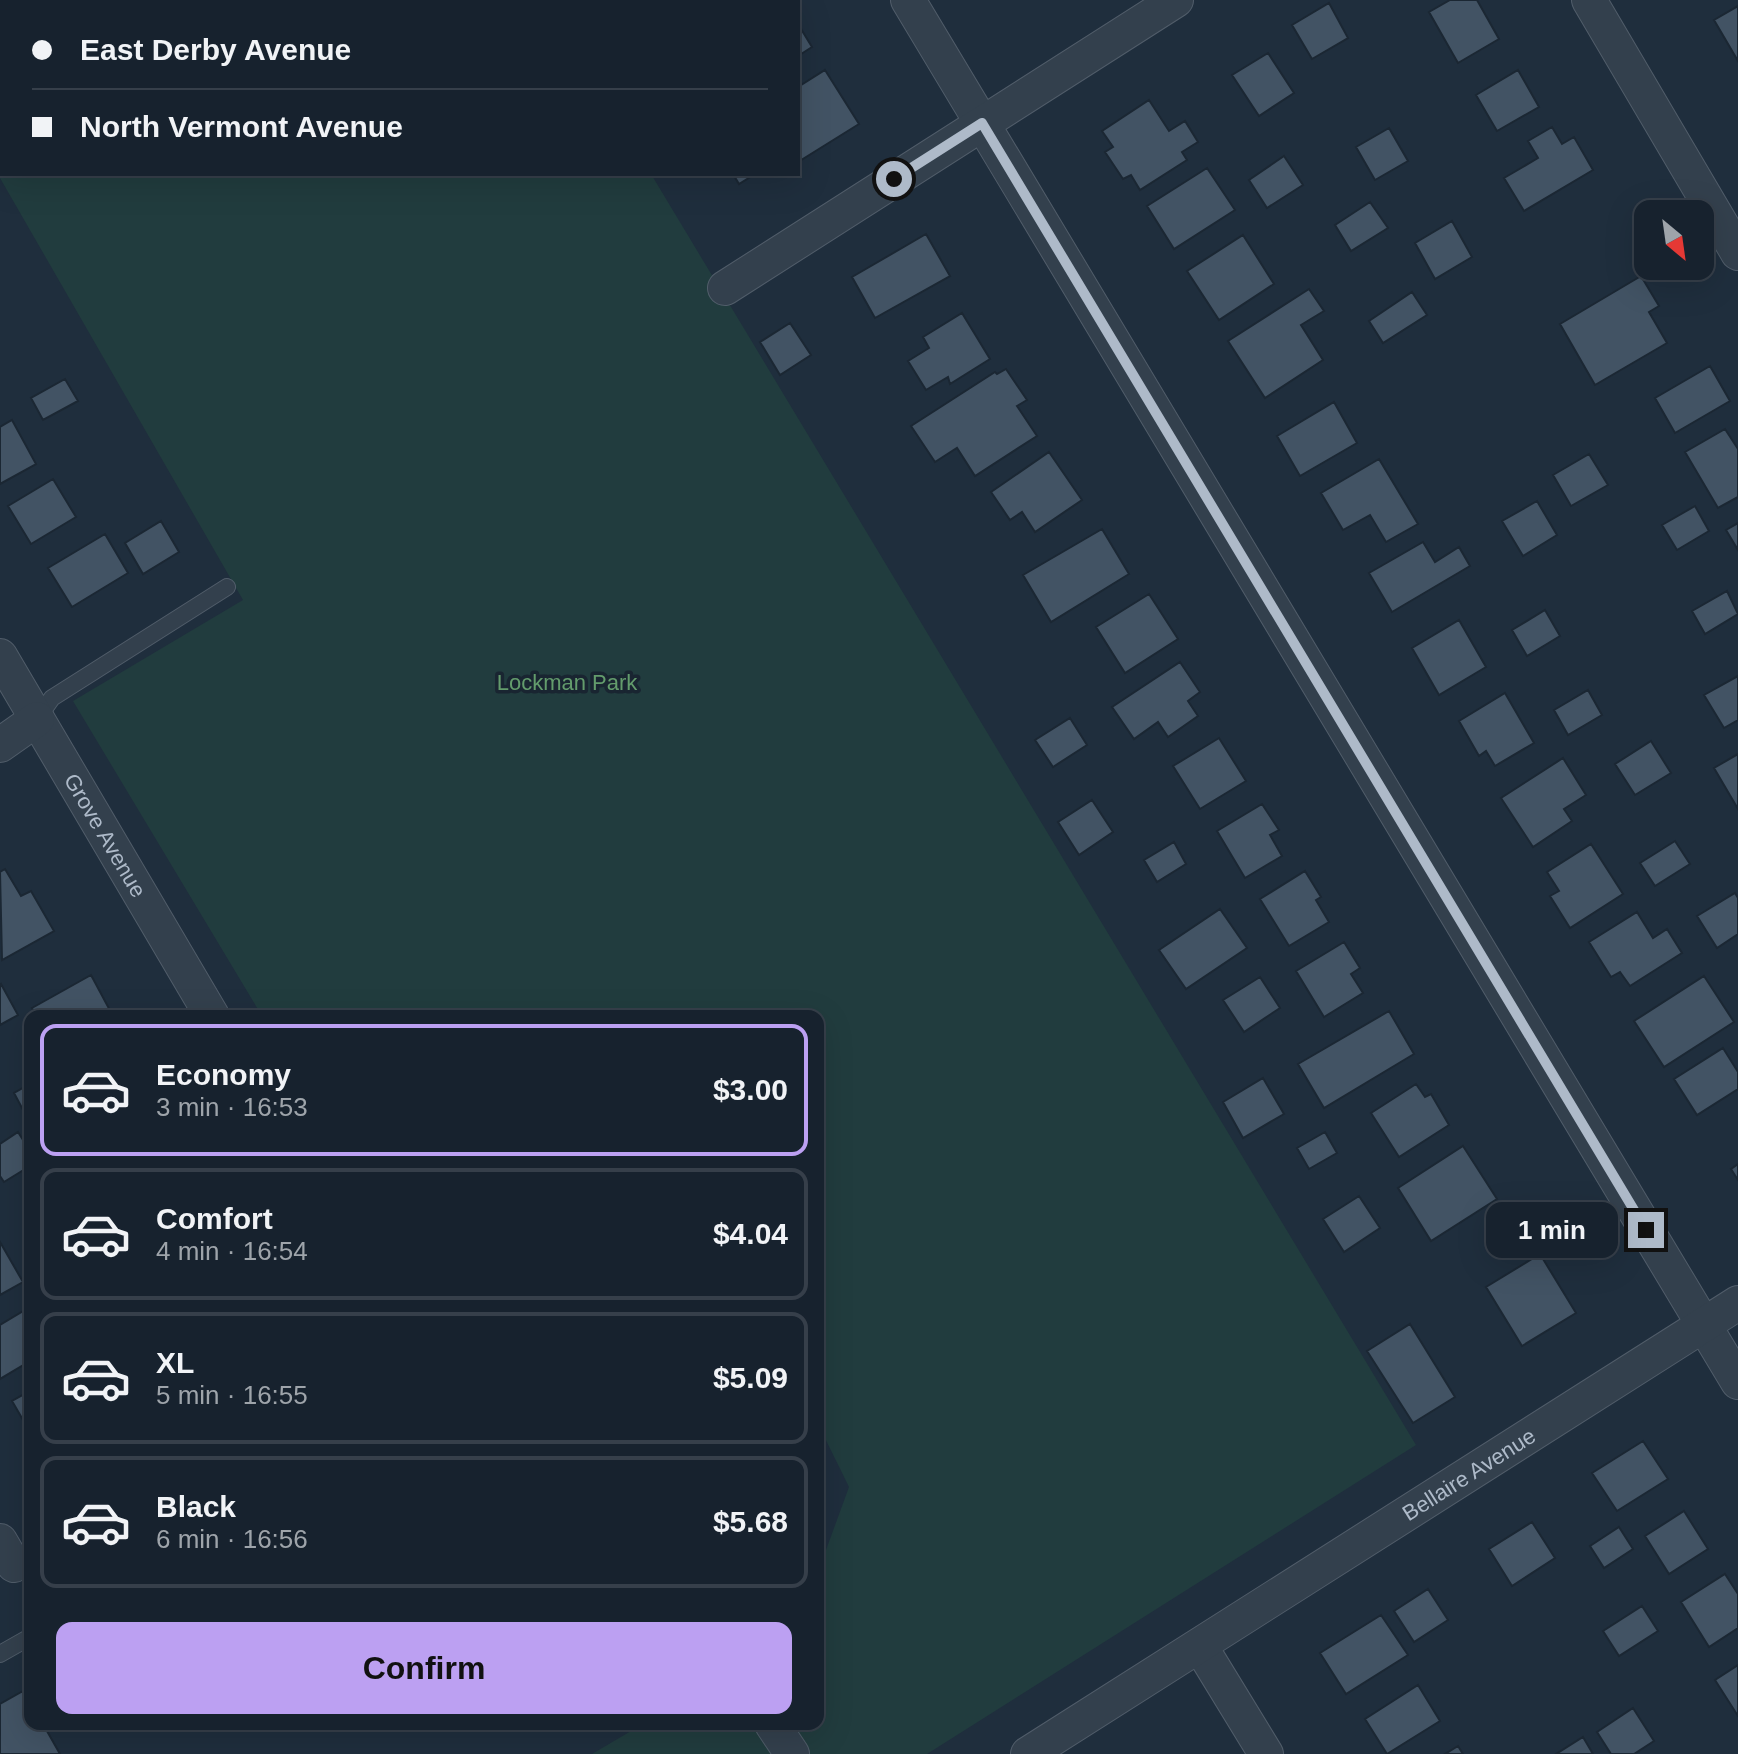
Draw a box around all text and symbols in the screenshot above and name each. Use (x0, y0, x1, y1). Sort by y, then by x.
text: East Derby Avenue (80, 33, 351, 66)
text: North Vermont Avenue (80, 110, 403, 143)
route start (876, 161, 912, 197)
north arrow (1634, 200, 1714, 280)
map controls (1634, 200, 1714, 280)
park label: Lockman Park (497, 670, 638, 695)
street label: Grove Avenue (59, 769, 152, 902)
icon: car (60, 1054, 132, 1126)
text: Economy (156, 1058, 291, 1091)
text: $3.00 (713, 1073, 788, 1106)
text: 3 min · 16:53 (156, 1092, 308, 1122)
icon: car (60, 1198, 132, 1270)
text: Comfort (156, 1202, 273, 1235)
callout: 1 min (1486, 1202, 1618, 1258)
route end (1628, 1212, 1664, 1248)
text: 1 min (1518, 1215, 1586, 1245)
text: $4.04 (713, 1217, 788, 1250)
text: 4 min · 16:54 (156, 1236, 308, 1266)
icon: car (60, 1342, 132, 1414)
text: XL (156, 1346, 194, 1379)
text: $5.09 (713, 1361, 788, 1394)
text: 5 min · 16:55 (156, 1380, 308, 1410)
street label: Bellaire Avenue (1398, 1423, 1540, 1526)
icon: car (60, 1486, 132, 1558)
text: Black (156, 1490, 236, 1523)
text: $5.68 (713, 1505, 788, 1538)
text: 6 min · 16:56 (156, 1524, 308, 1554)
button: Confirm (56, 1622, 792, 1714)

